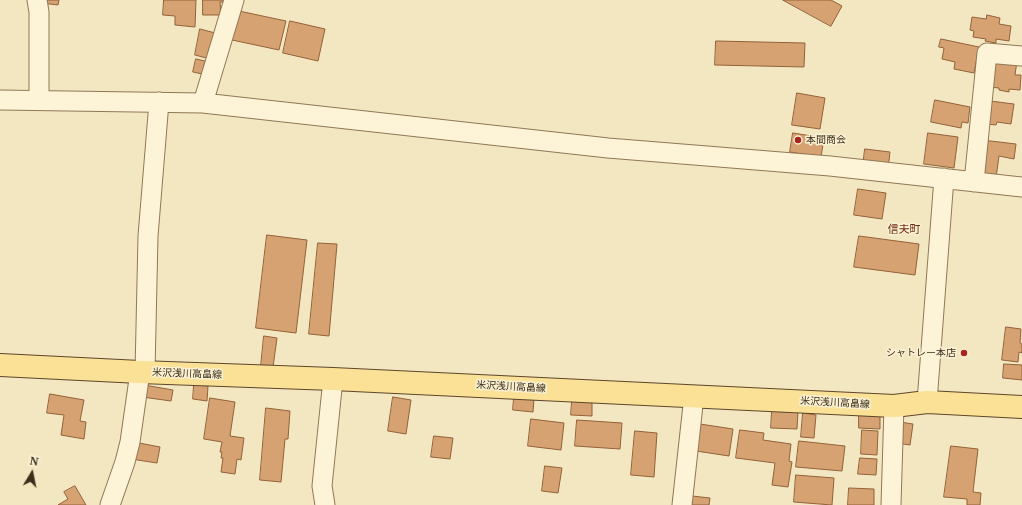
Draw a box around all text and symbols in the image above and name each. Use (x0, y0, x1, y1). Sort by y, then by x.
place label: 本間商会 (806, 134, 846, 146)
marker: 本間商会 (793, 135, 803, 145)
district label: 信夫町 (888, 223, 920, 237)
place label: シャトレー本店 (886, 347, 956, 359)
marker: シャトレー本店 (959, 348, 969, 358)
street label: 米沢浅川高畠線 (152, 367, 222, 381)
street label: 米沢浅川高畠線 (476, 379, 546, 395)
street label: 米沢浅川高畠線 (800, 395, 870, 411)
north arrow (12, 453, 52, 493)
text: N (29, 453, 40, 469)

